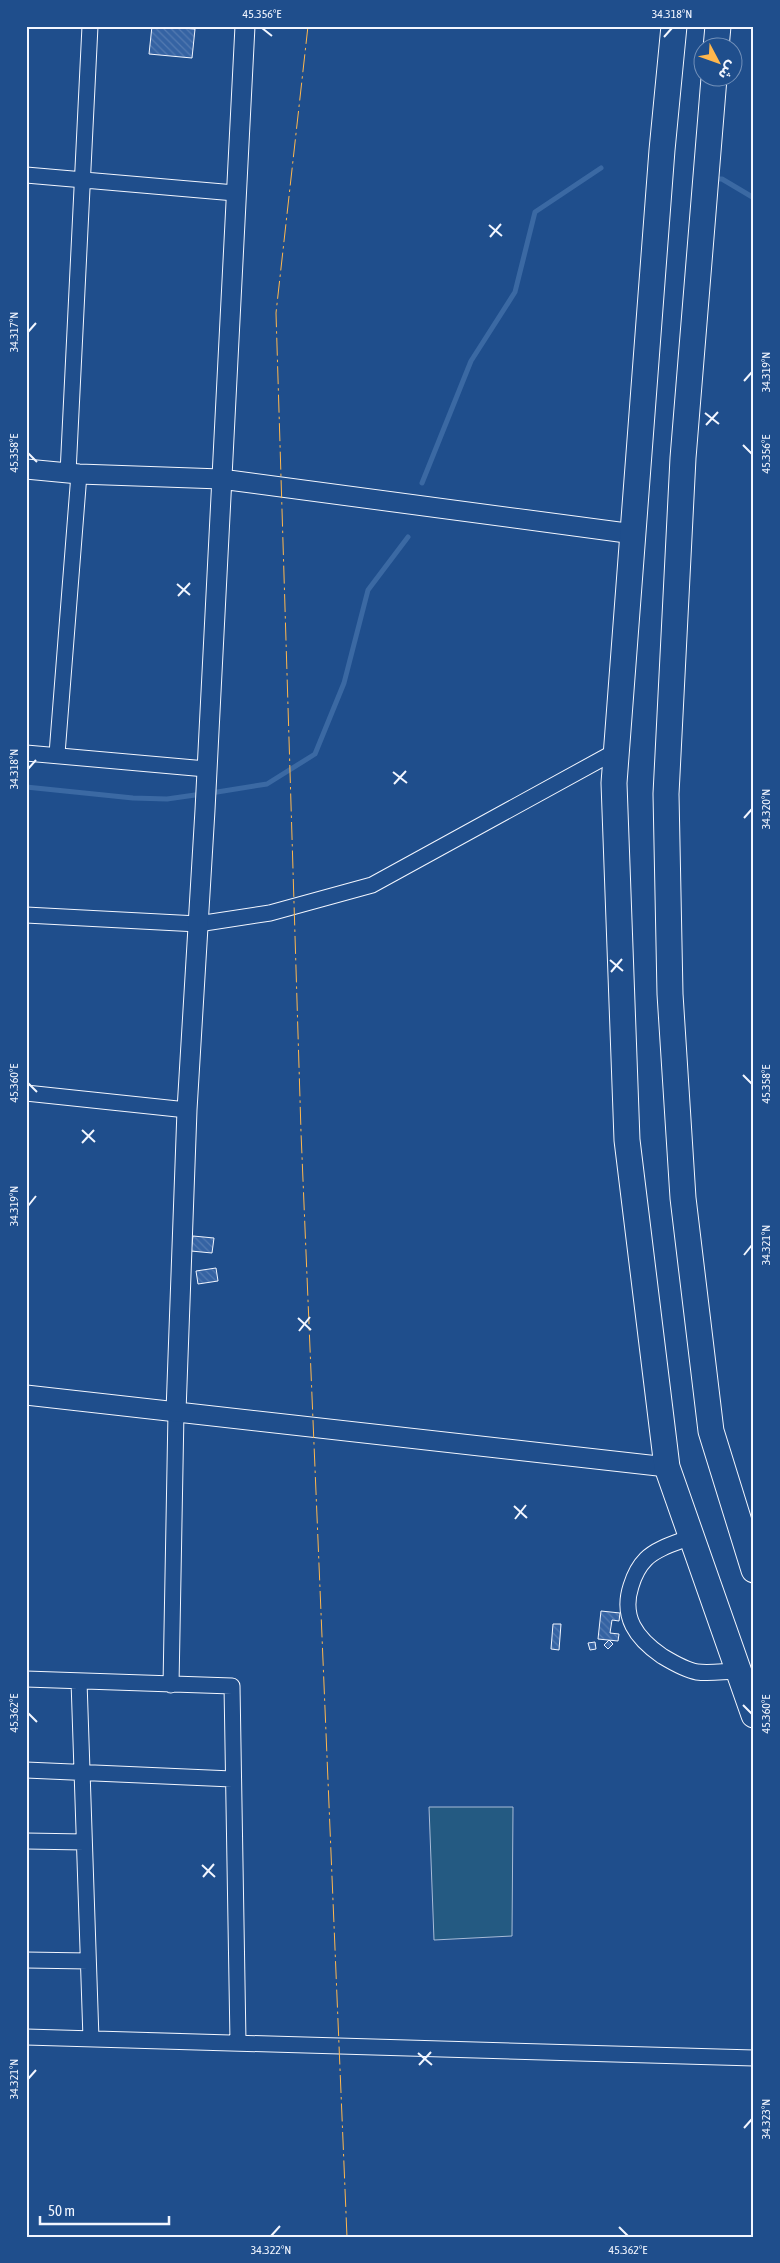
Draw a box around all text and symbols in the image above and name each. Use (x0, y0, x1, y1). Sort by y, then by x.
text: 45.356°E (243, 7, 281, 21)
text: 34.318°N (652, 7, 692, 21)
north arrow (692, 38, 742, 88)
text: ش (715, 58, 740, 83)
text: 34.317°N (7, 312, 21, 352)
text: 34.319°N (759, 352, 773, 392)
text: 45.358°E (7, 434, 21, 472)
text: 45.356°E (759, 435, 773, 473)
text: 34.318°N (7, 749, 21, 789)
text: 34.320°N (759, 789, 773, 829)
text: 45.360°E (7, 1064, 21, 1102)
text: 45.358°E (759, 1065, 773, 1103)
text: 34.319°N (7, 1186, 21, 1226)
text: 34.321°N (759, 1225, 773, 1265)
text: 45.362°E (7, 1694, 21, 1732)
text: 45.360°E (759, 1695, 773, 1733)
text: 34.321°N (7, 2059, 21, 2099)
text: 34.323°N (759, 2099, 773, 2139)
scale bar (40, 2193, 169, 2225)
text: 50 m (48, 2202, 75, 2219)
text: 34.322°N (251, 2243, 291, 2257)
text: 45.362°E (609, 2243, 647, 2257)

